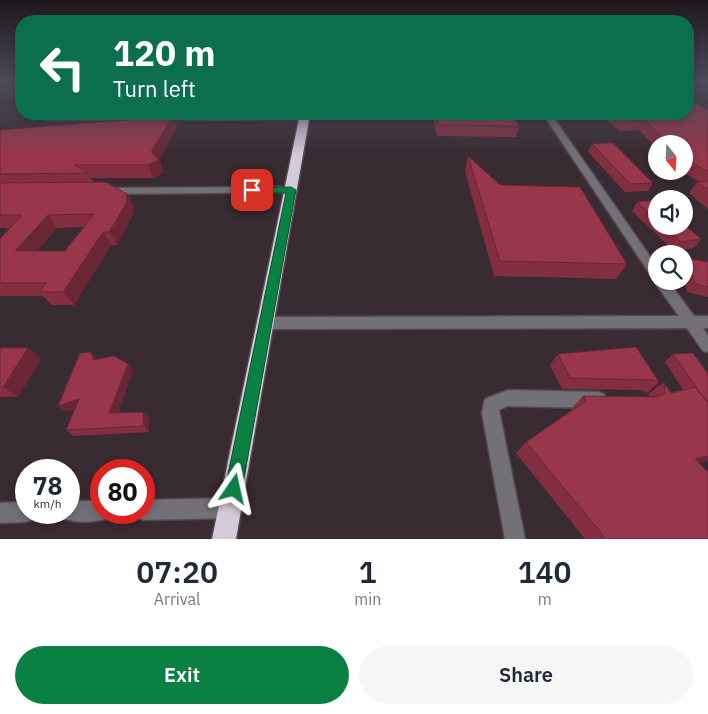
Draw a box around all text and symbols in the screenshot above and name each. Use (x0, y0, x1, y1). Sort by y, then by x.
text: 120 m (113, 30, 216, 76)
icon: left (30, 35, 95, 100)
text: Turn left (113, 74, 196, 103)
north arrow (648, 135, 692, 180)
map controls (648, 135, 693, 290)
pin (231, 169, 273, 211)
icon: arrive (238, 176, 266, 204)
button: sound (648, 190, 693, 235)
button: search (648, 245, 693, 290)
speed limit sign: 80 (90, 459, 155, 524)
position arrow (207, 462, 259, 514)
text: 78 (32, 469, 63, 502)
text: km/h (33, 496, 62, 511)
text: 07:20 (136, 552, 218, 591)
text: 1 (359, 552, 377, 591)
text: 140 (518, 552, 572, 591)
text: Arrival (154, 589, 200, 609)
text: min (354, 589, 381, 609)
text: m (538, 589, 552, 609)
button: Exit (15, 646, 349, 704)
button: Share (359, 646, 693, 704)

